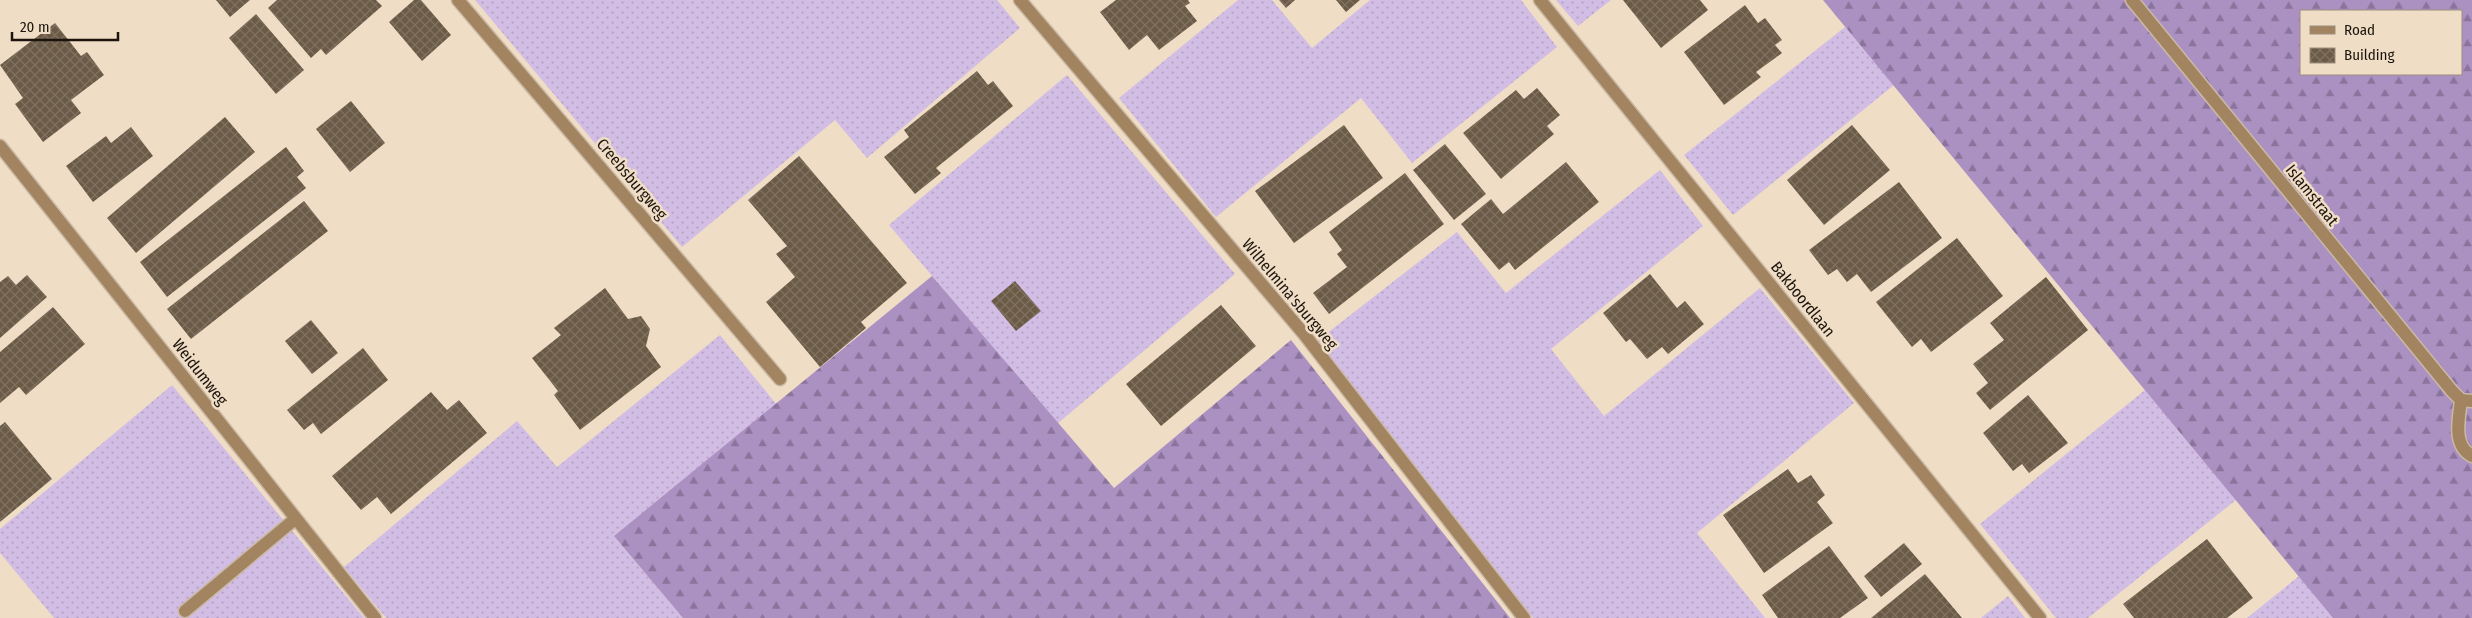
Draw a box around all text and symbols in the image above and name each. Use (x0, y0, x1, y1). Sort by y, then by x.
scale bar (12, 10, 119, 42)
legend (2300, 10, 2462, 75)
text: 20 m (20, 18, 50, 36)
text: Road (2344, 21, 2375, 39)
text: Building (2344, 46, 2395, 64)
street label: Creebsburgweg (593, 135, 672, 224)
street label: Islamstraat (2282, 161, 2343, 230)
street label: Wilhelmina'sburgweg (1238, 235, 1342, 354)
street label: Bakboordlaan (1767, 258, 1839, 340)
street label: Weidumweg (168, 335, 232, 409)

